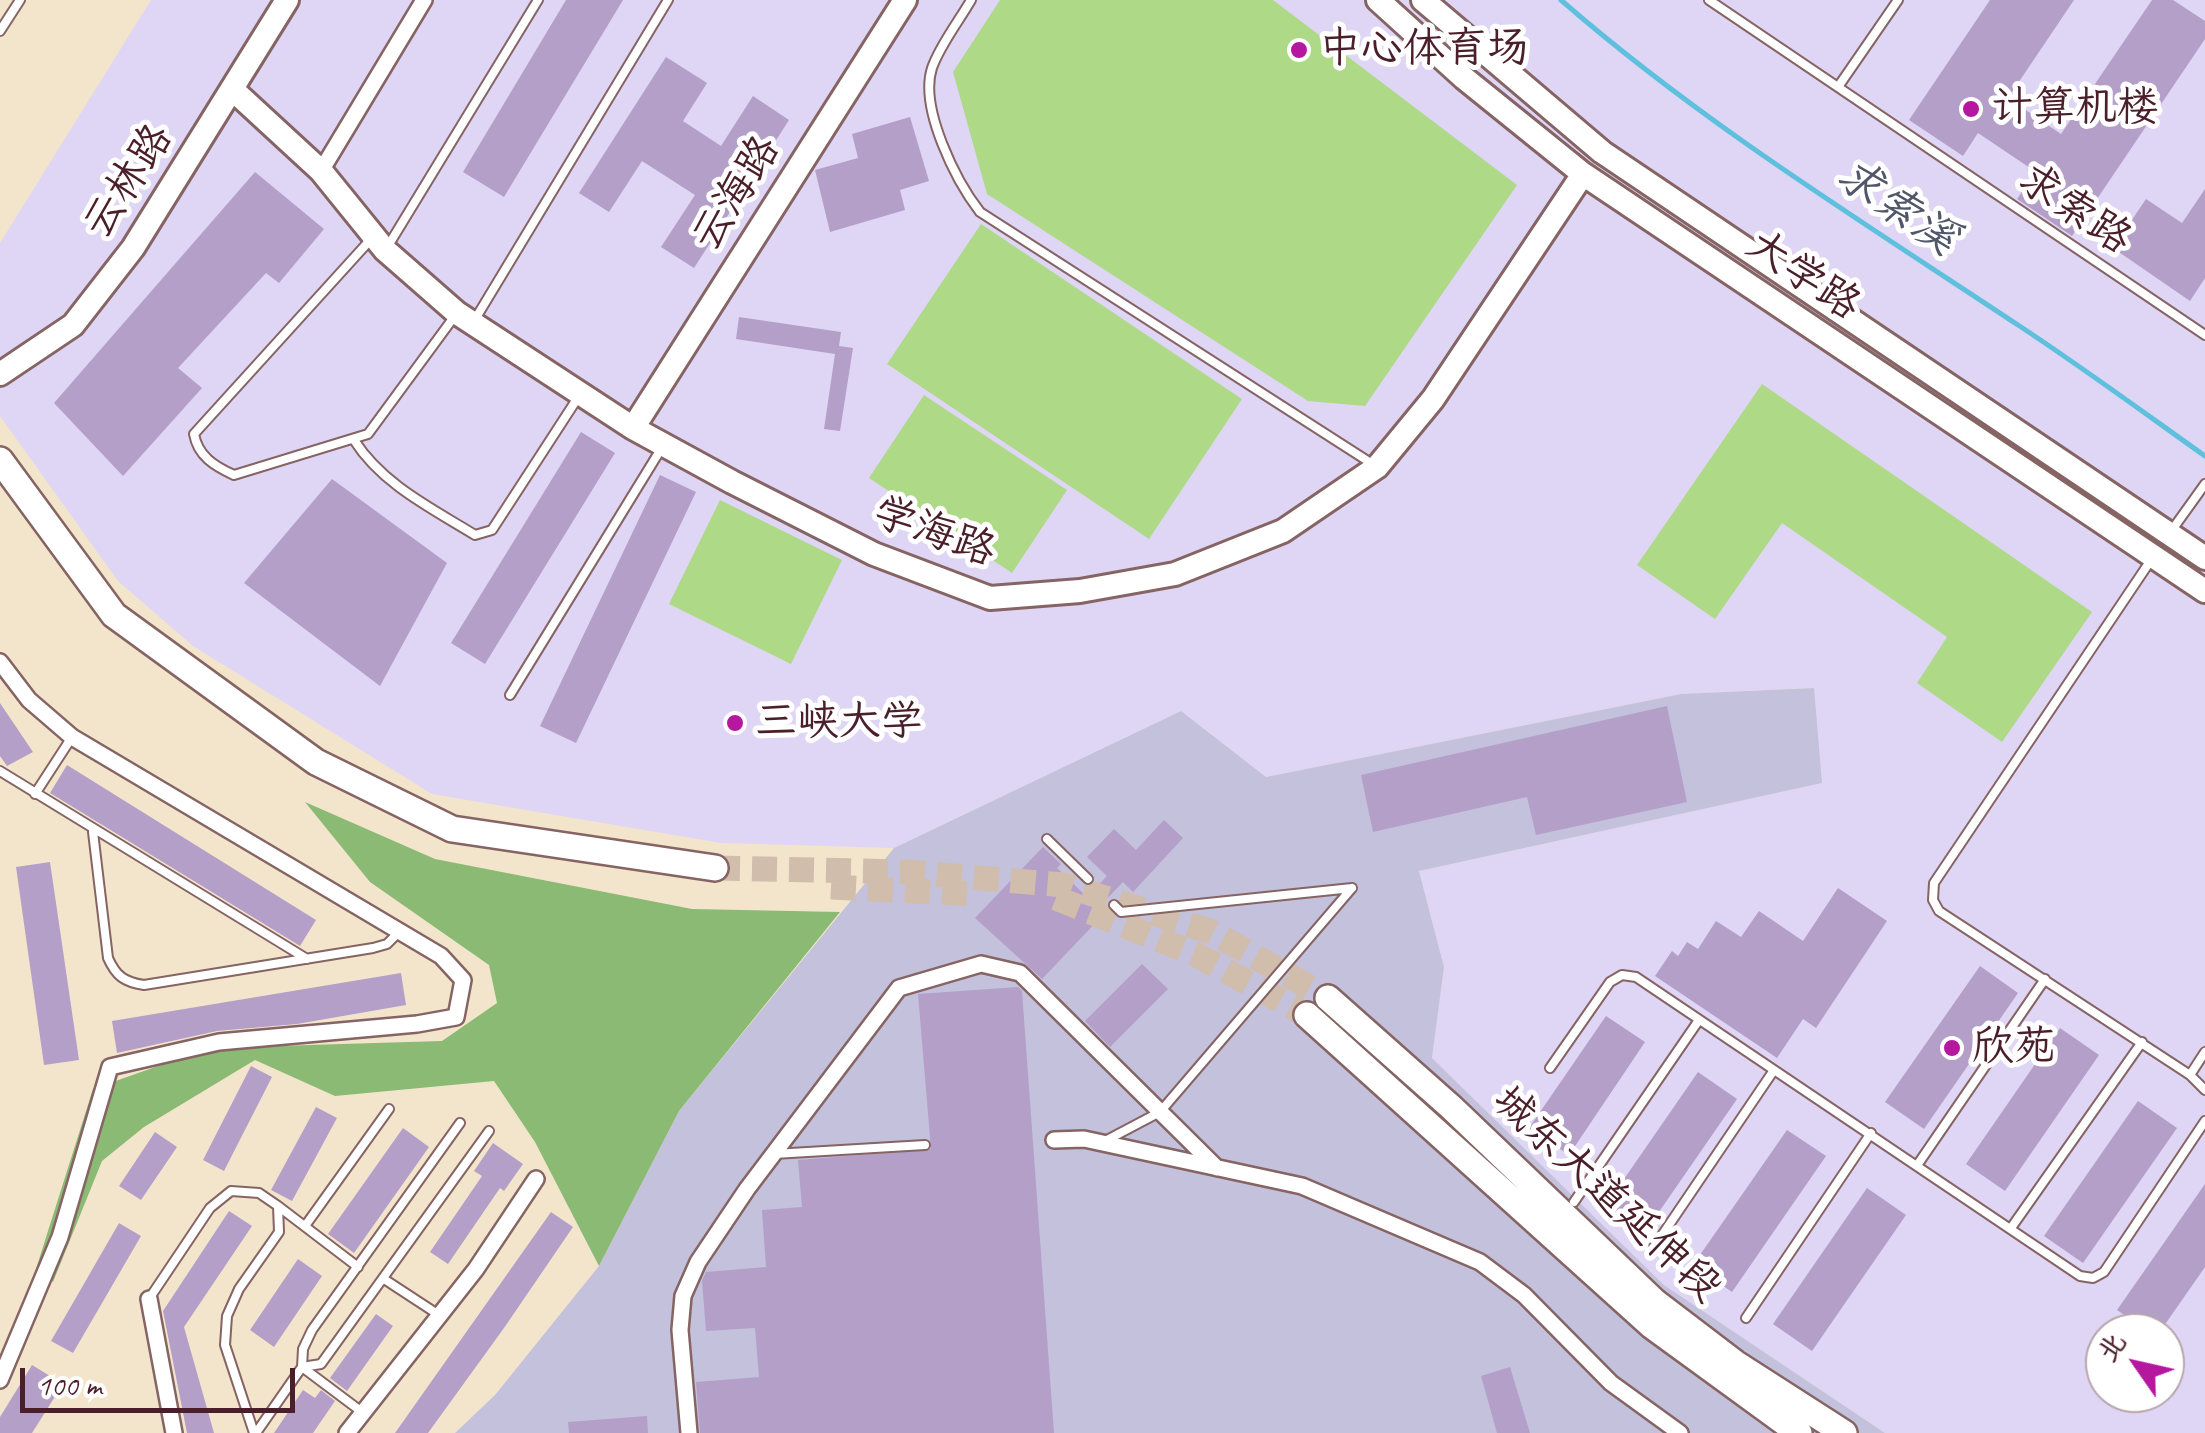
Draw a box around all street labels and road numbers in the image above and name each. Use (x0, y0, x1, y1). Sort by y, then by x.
street label: 云林路 (74, 115, 184, 249)
street label: 云海路 (682, 127, 792, 261)
street label: 求索路 (2008, 154, 2140, 266)
street label: 大学路 (1737, 220, 1869, 332)
street label: 学海路 (866, 488, 1002, 578)
street label: 城东大道延伸段 (1481, 1076, 1731, 1314)

